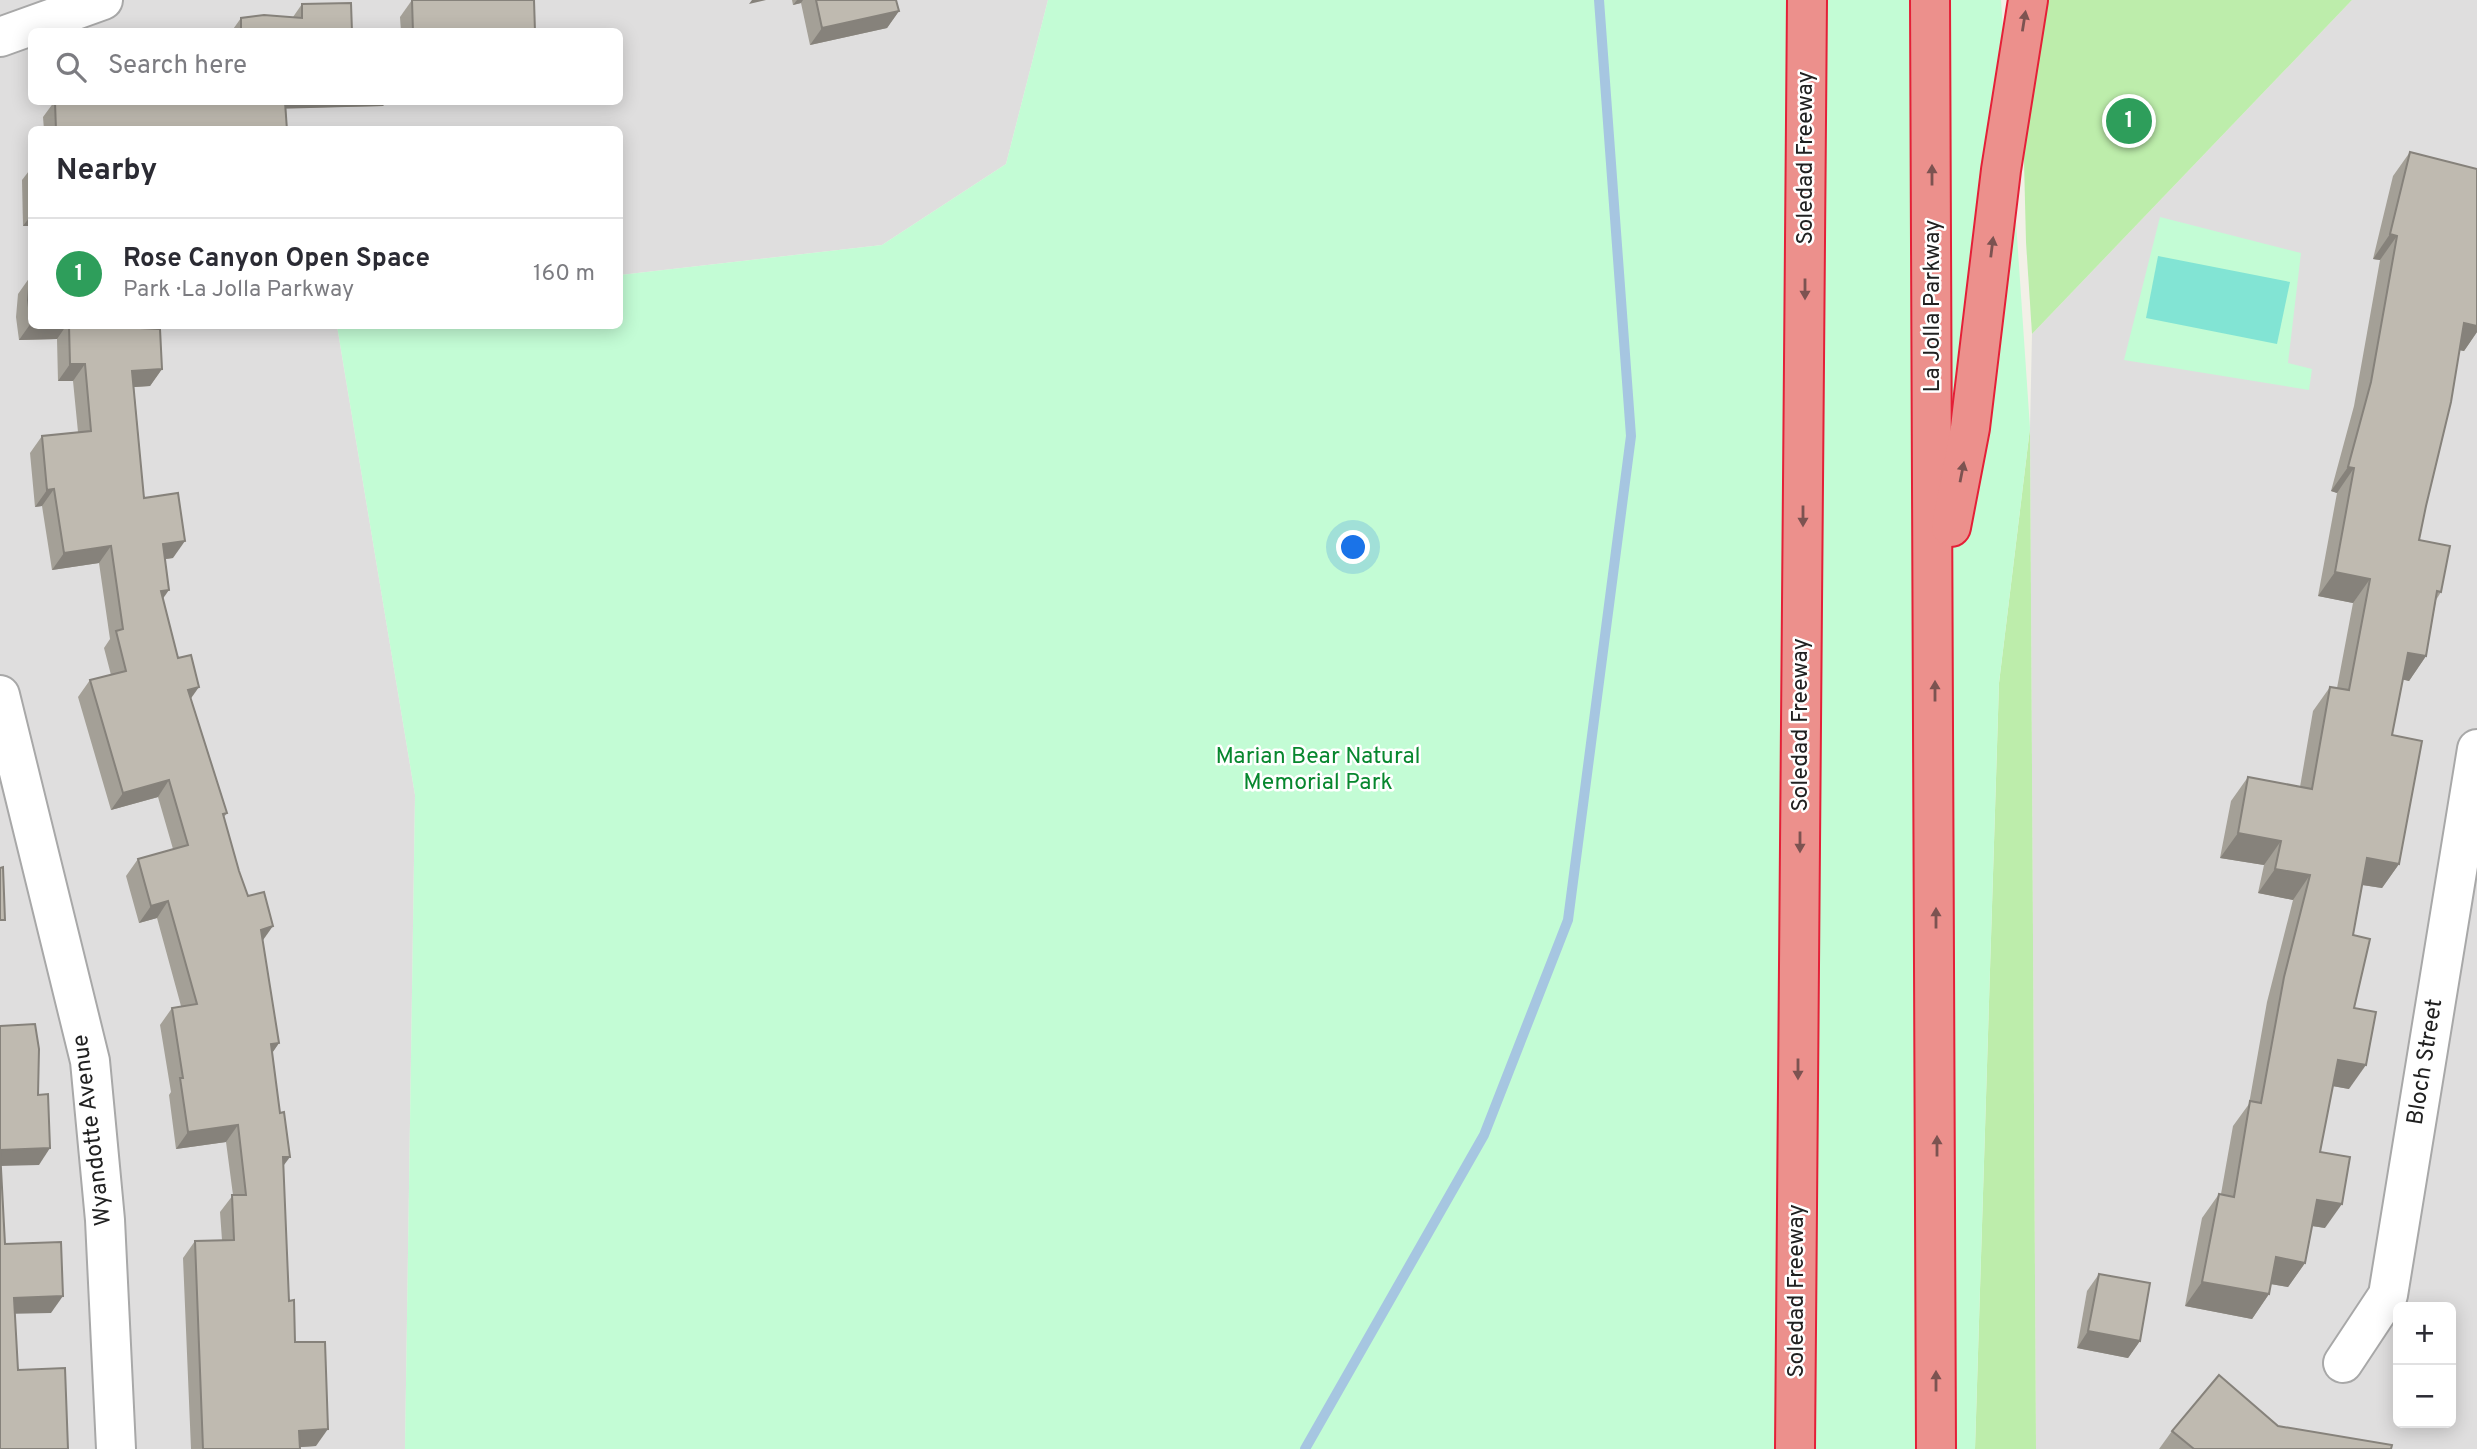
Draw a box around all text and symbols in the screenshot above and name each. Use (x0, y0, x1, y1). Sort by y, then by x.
one-way arrow (2019, 10, 2030, 32)
search box (28, 28, 623, 105)
icon: search (52, 48, 90, 86)
text: Search here (108, 50, 247, 83)
street label: Soledad Freeway (1792, 71, 1821, 245)
pin: 1 (2106, 95, 2152, 147)
text: Nearby (56, 153, 157, 190)
one-way arrow (1926, 164, 1938, 186)
street label: La Jolla Parkway (1919, 220, 1948, 392)
one-way arrow (1986, 235, 1997, 257)
text: Rose Canyon Open Space (123, 243, 430, 276)
text: 1 (74, 260, 84, 289)
text: 160 m (533, 260, 595, 289)
text: Park · La Jolla Parkway (123, 276, 354, 305)
one-way arrow (1799, 278, 1811, 300)
one-way arrow (1956, 461, 1967, 483)
one-way arrow (1797, 505, 1809, 527)
your location (1336, 530, 1370, 564)
street label: Soledad Freeway (1787, 638, 1816, 812)
one-way arrow (1929, 679, 1941, 701)
park label: Marian Bear Natural Memorial Park (1215, 743, 1421, 798)
one-way arrow (1795, 831, 1806, 853)
one-way arrow (1930, 907, 1942, 929)
street label: Bloch Street (2402, 997, 2450, 1127)
street label: Wyandotte Avenue (67, 1033, 119, 1227)
one-way arrow (1793, 1058, 1804, 1080)
one-way arrow (1931, 1134, 1943, 1156)
street label: Soledad Freeway (1783, 1204, 1812, 1378)
map controls (2393, 1302, 2456, 1428)
button: + (2393, 1302, 2456, 1365)
button: − (2393, 1365, 2456, 1428)
one-way arrow (1930, 1370, 1942, 1392)

